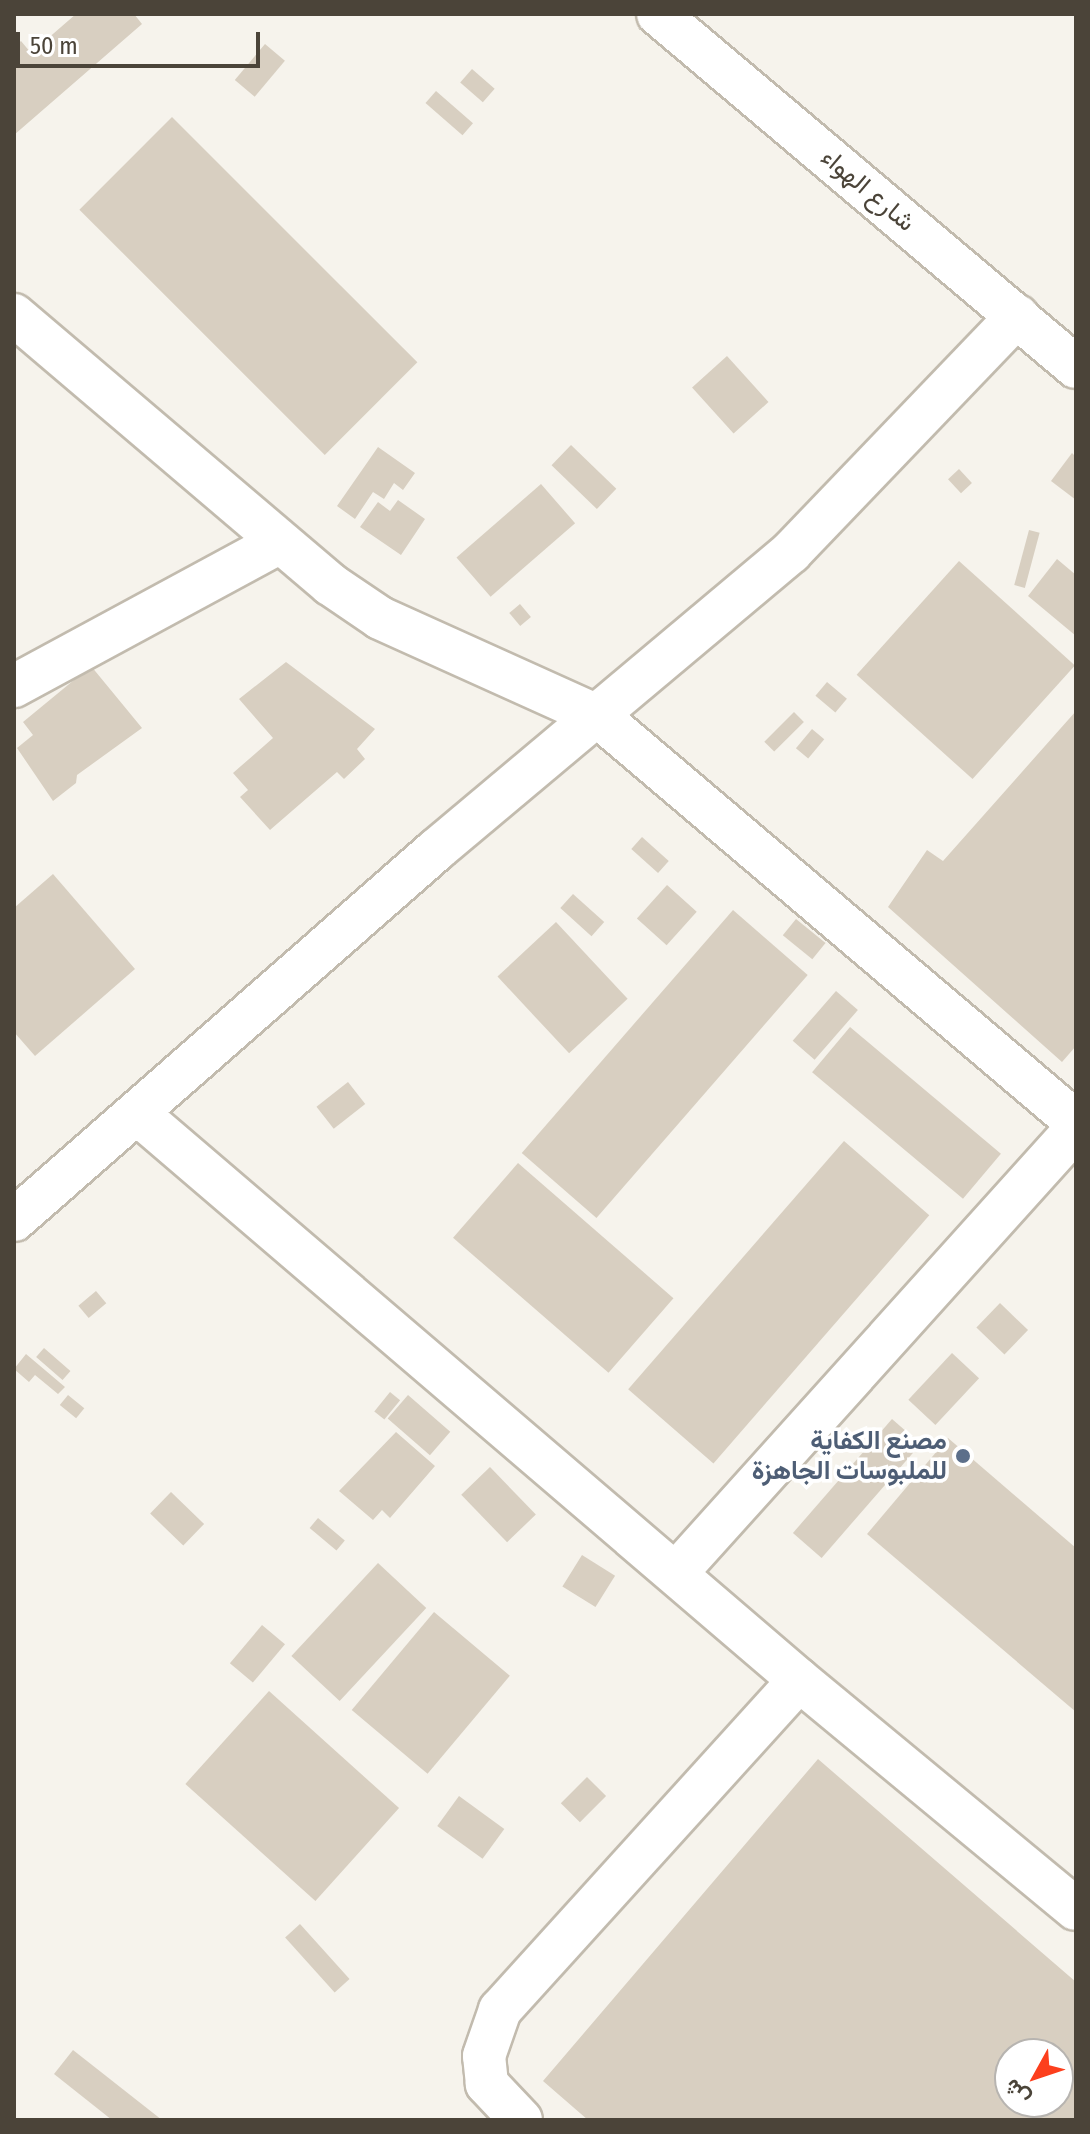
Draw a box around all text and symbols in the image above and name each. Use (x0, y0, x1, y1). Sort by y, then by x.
scale bar (20, 16, 264, 66)
text: 50 m (30, 32, 78, 60)
street label: شارع الهواء (815, 142, 921, 238)
place label: مصنع الكفاية للملبوسات الجاهزة (752, 1425, 947, 1486)
marker: مصنع الكفاية للملبوسات الجاهزة (954, 1447, 972, 1465)
north arrow (994, 2038, 1074, 2118)
text: ش (998, 2074, 1036, 2111)

